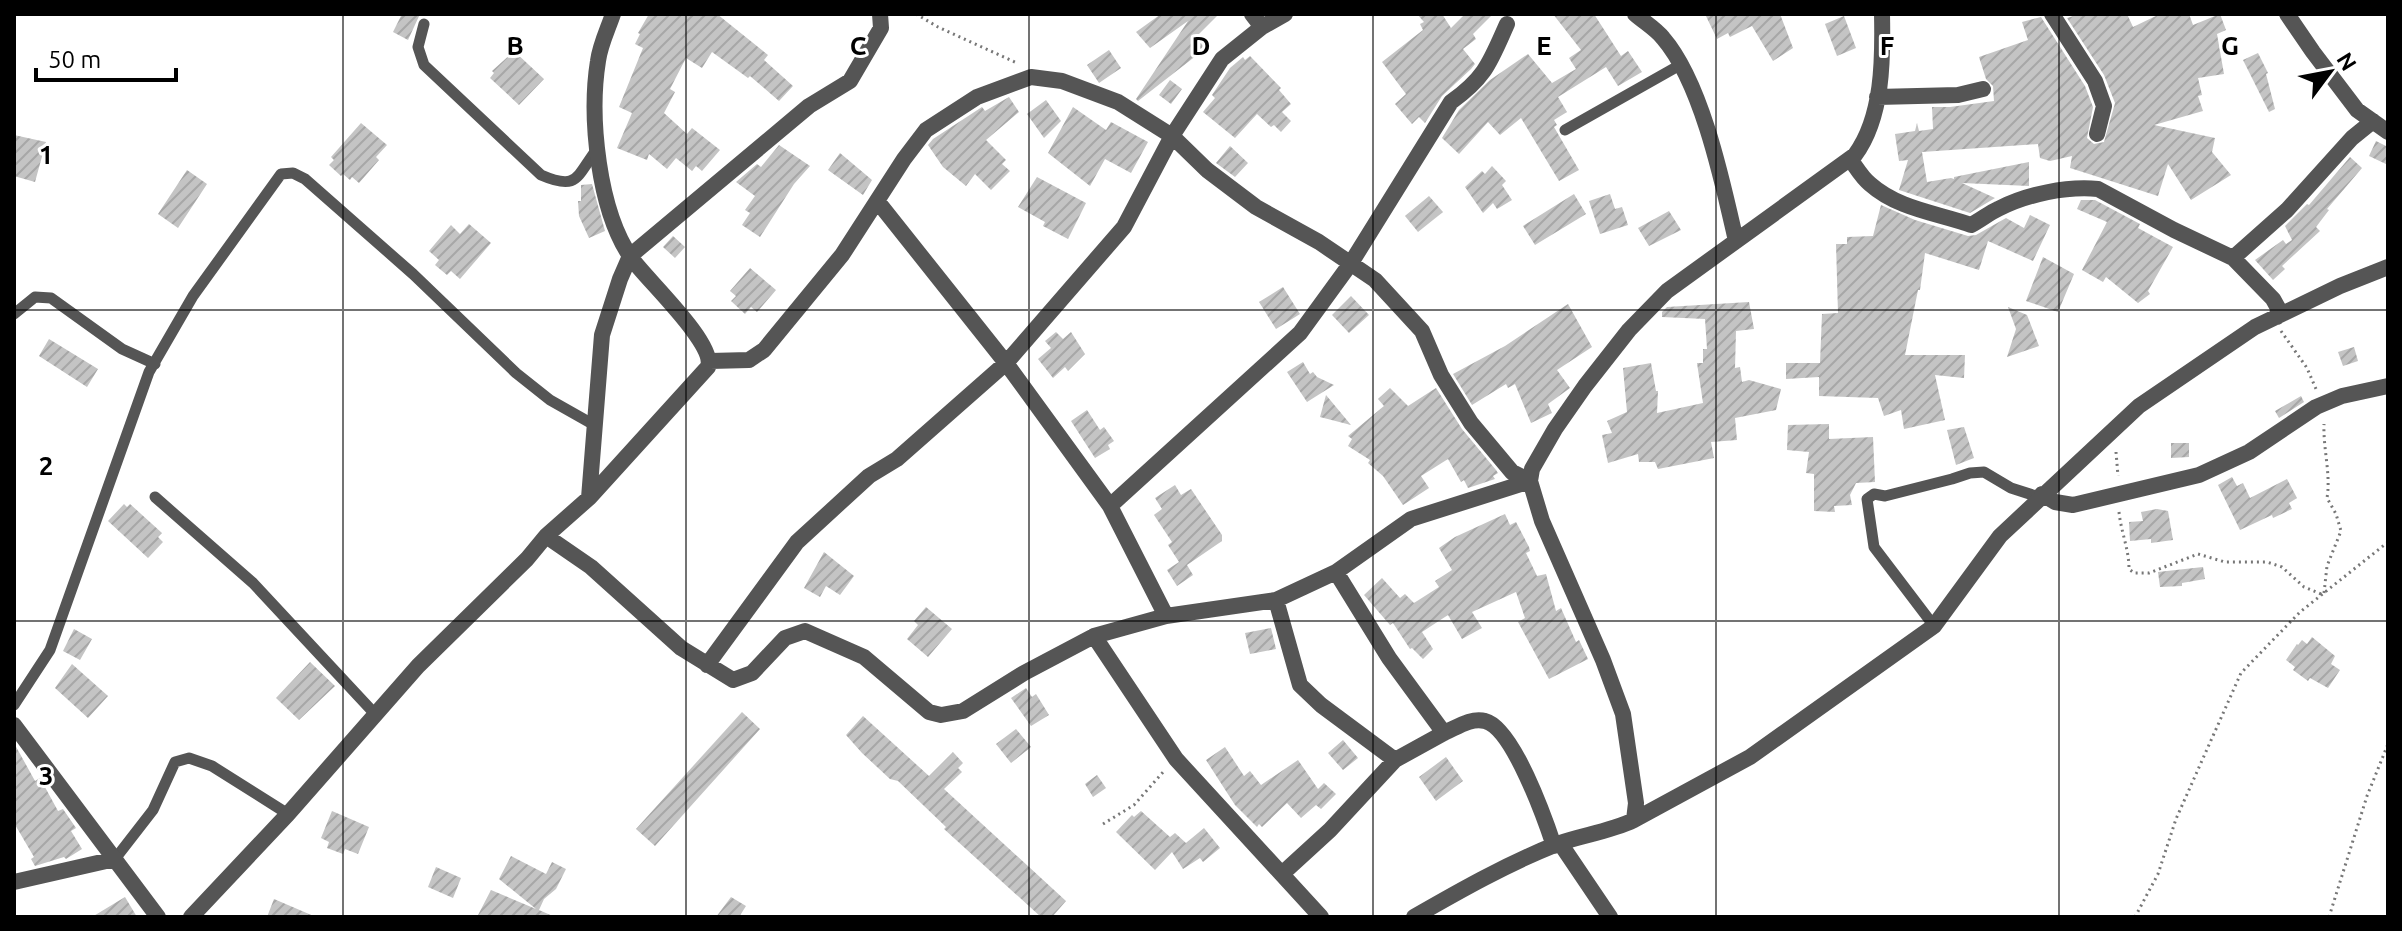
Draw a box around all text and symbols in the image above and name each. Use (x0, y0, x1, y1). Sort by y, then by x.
text: B (506, 31, 524, 60)
text: C (850, 31, 867, 60)
text: D (1192, 31, 1210, 60)
text: E (1536, 31, 1552, 60)
text: F (1880, 31, 1894, 60)
text: G (2221, 31, 2239, 60)
scale bar (36, 32, 176, 82)
north arrow (2290, 32, 2370, 112)
text: 50 m (48, 46, 101, 73)
text: N (2332, 48, 2362, 75)
text: 1 (39, 140, 53, 169)
text: 2 (39, 451, 53, 480)
text: 3 (39, 761, 53, 790)

